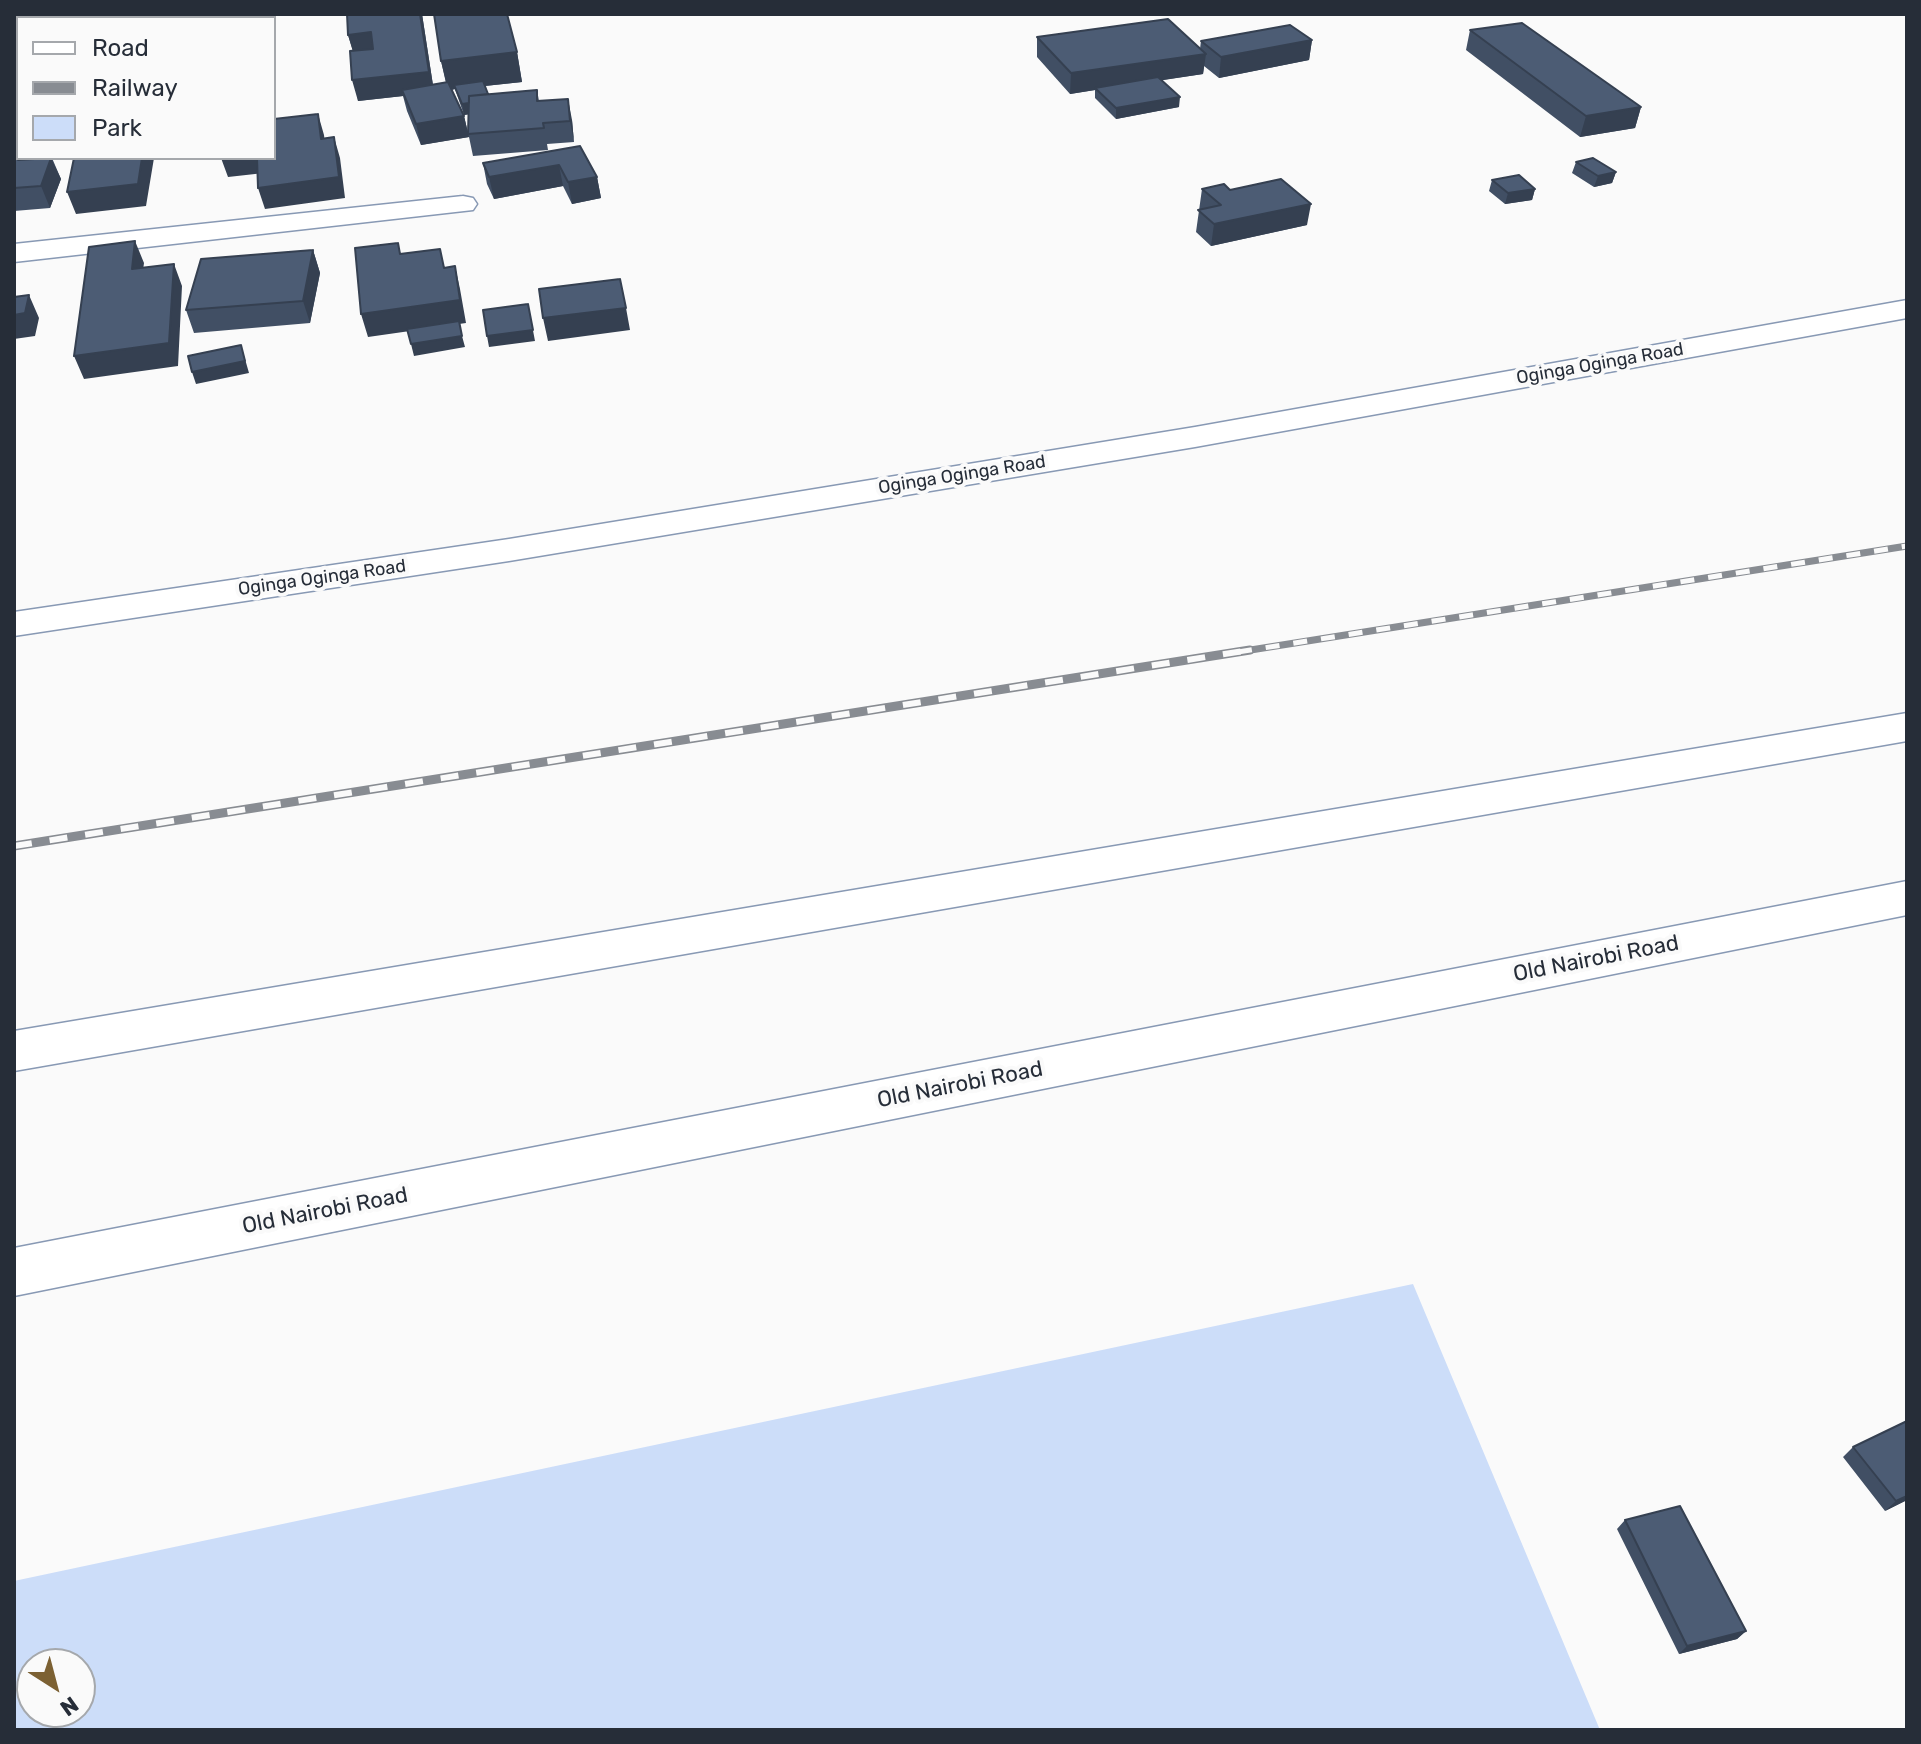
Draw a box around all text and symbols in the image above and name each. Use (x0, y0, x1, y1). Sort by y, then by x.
legend (16, 16, 276, 160)
text: Road (92, 34, 149, 62)
text: Railway (92, 74, 178, 102)
text: Park (92, 114, 142, 142)
street label: Oginga Oginga Road (1515, 339, 1685, 389)
street label: Oginga Oginga Road (877, 451, 1047, 499)
street label: Oginga Oginga Road (237, 556, 407, 600)
street label: Old Nairobi Road (1511, 930, 1681, 988)
street label: Old Nairobi Road (875, 1056, 1045, 1114)
street label: Old Nairobi Road (240, 1182, 410, 1240)
north arrow (16, 1648, 96, 1728)
text: N (55, 1691, 84, 1722)

